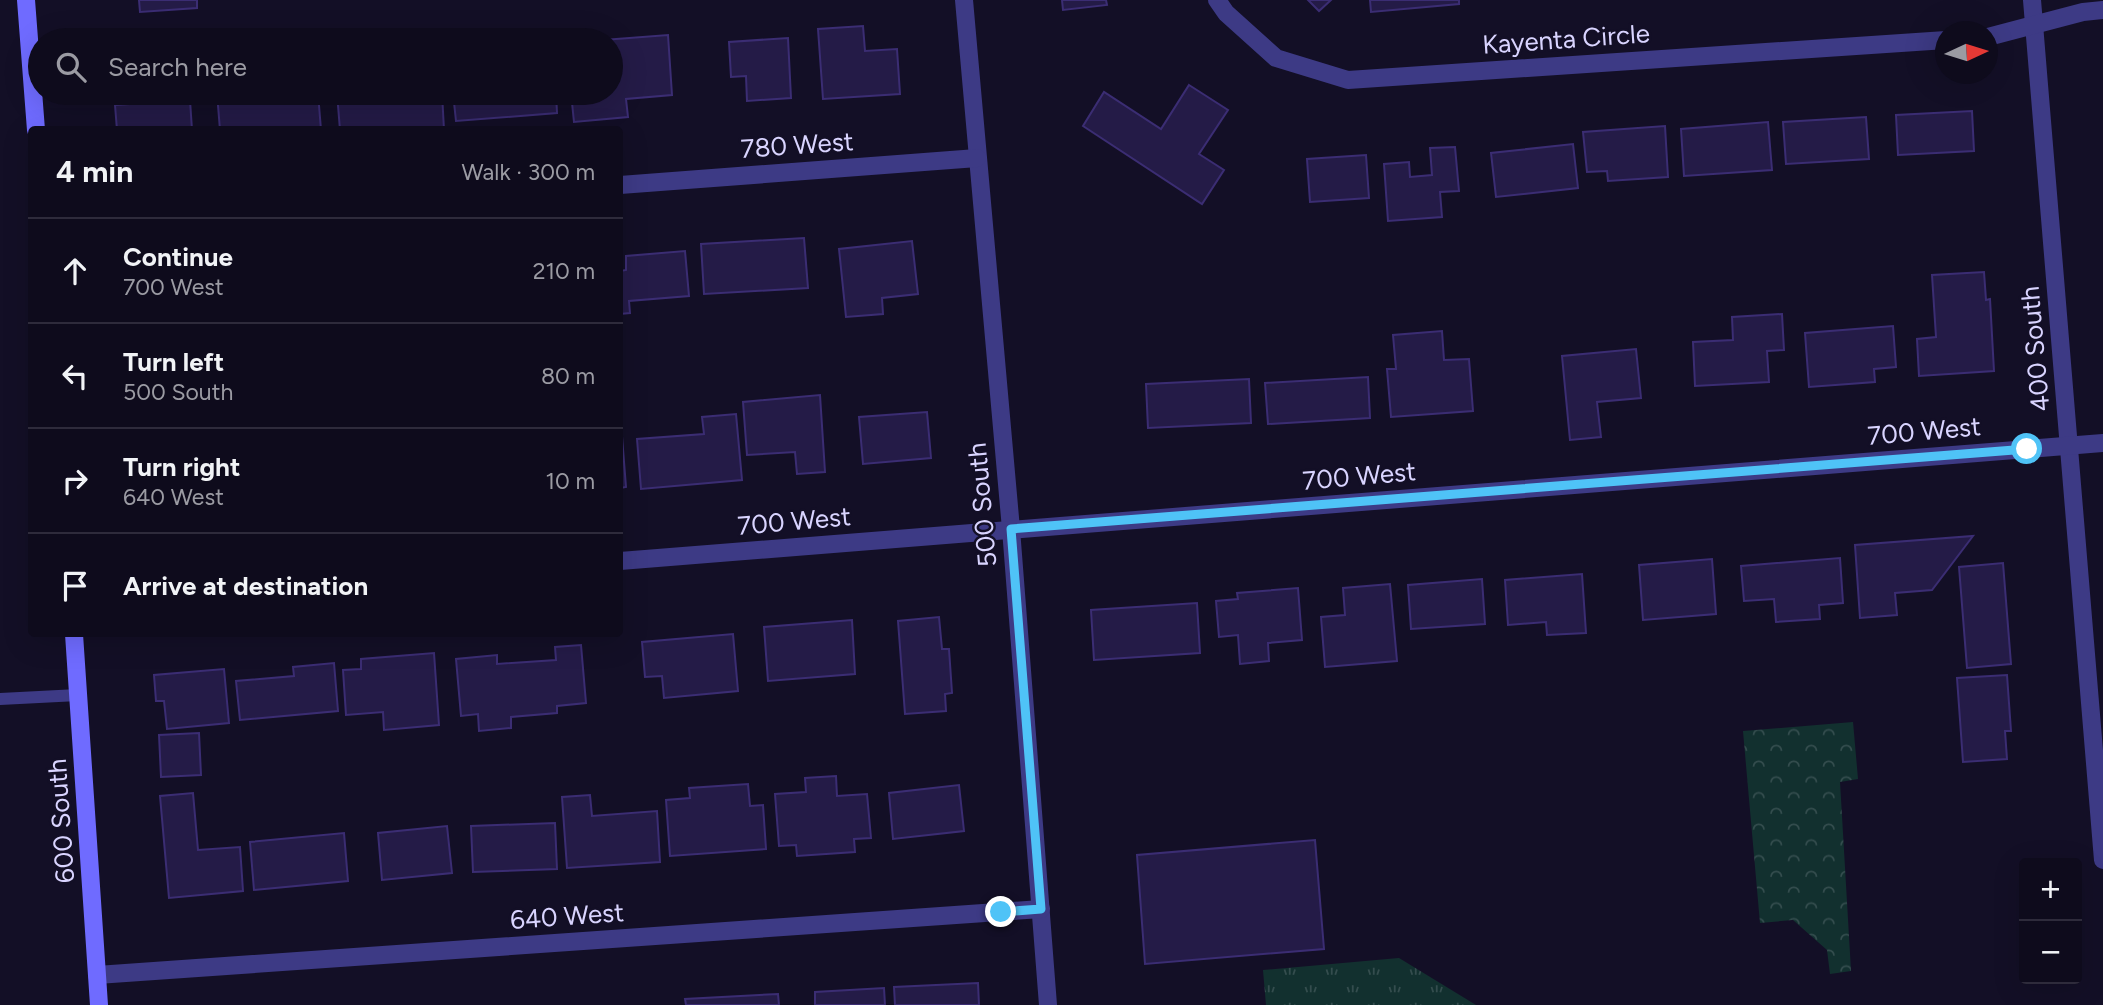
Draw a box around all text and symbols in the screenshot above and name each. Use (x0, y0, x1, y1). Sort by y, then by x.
street label: Kayenta Circle (1481, 17, 1651, 61)
north arrow (1935, 21, 1998, 84)
search box (28, 28, 623, 105)
icon: search (52, 48, 90, 86)
text: Search here (108, 51, 247, 83)
street label: 780 West (739, 125, 855, 165)
text: 4 min (56, 153, 133, 190)
text: Walk · 300 m (461, 158, 595, 186)
text: Continue (123, 241, 233, 273)
icon: ahead (56, 252, 94, 290)
text: 210 m (533, 257, 595, 285)
text: 700 West (123, 273, 224, 301)
street label: 400 South (2014, 285, 2056, 413)
text: Turn left (123, 346, 224, 378)
icon: left (56, 357, 94, 395)
text: 80 m (541, 362, 595, 390)
text: 500 South (123, 378, 233, 406)
street label: 700 West (1866, 410, 1982, 452)
route start (2011, 433, 2042, 464)
street label: 500 South (961, 442, 1003, 568)
text: Turn right (123, 451, 240, 483)
street label: 700 West (1301, 455, 1417, 497)
icon: right (56, 462, 94, 500)
text: 10 m (546, 467, 595, 495)
text: 640 West (123, 483, 224, 511)
street label: 700 West (736, 500, 852, 542)
icon: arrive (56, 567, 94, 605)
text: Arrive at destination (123, 570, 368, 602)
street label: 600 South (41, 758, 81, 884)
map controls (2019, 858, 2082, 984)
button: + (2019, 858, 2082, 921)
street label: 640 West (509, 896, 625, 936)
route end (985, 896, 1016, 927)
button: − (2019, 921, 2082, 984)

